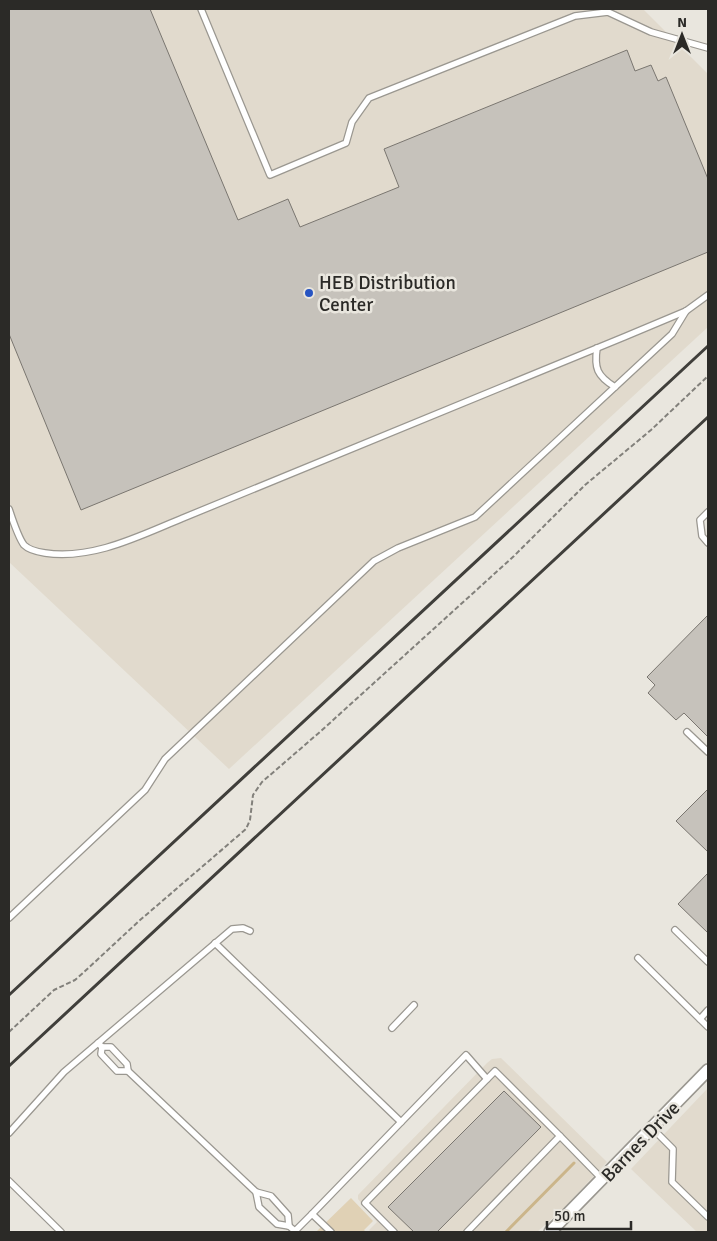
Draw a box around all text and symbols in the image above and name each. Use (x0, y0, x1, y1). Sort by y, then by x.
north arrow (657, 10, 707, 60)
text: N (677, 14, 687, 31)
place label: HEB Distribution Center (319, 271, 456, 317)
marker: HEB Distribution Center (303, 287, 315, 299)
street label: Barnes Drive (596, 1096, 685, 1187)
scale bar (547, 1198, 631, 1230)
text: 50 m (554, 1207, 585, 1225)

